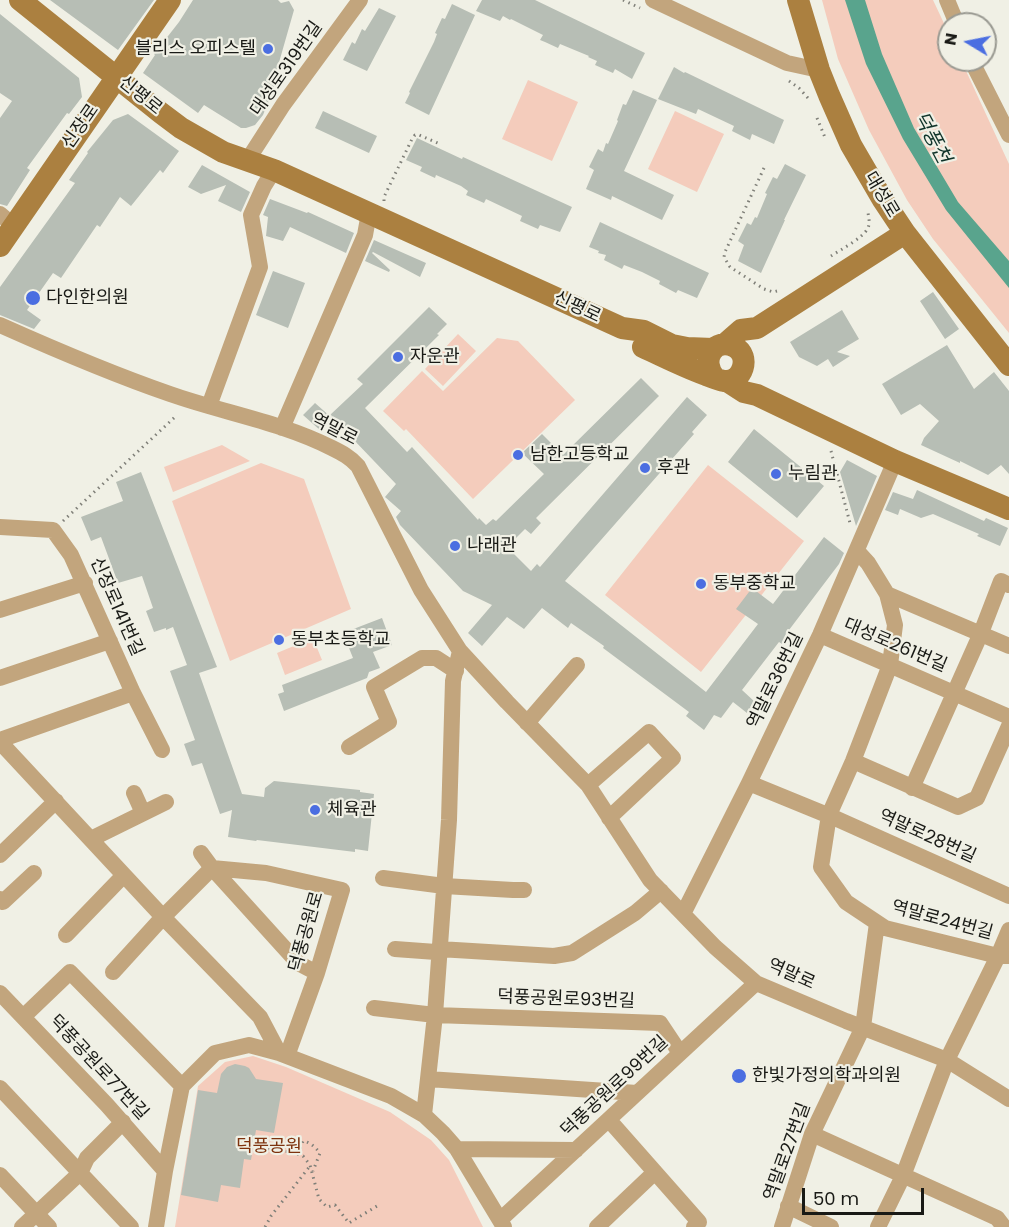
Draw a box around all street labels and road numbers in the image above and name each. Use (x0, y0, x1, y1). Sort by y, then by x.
street label: 대성로319번길 (246, 18, 328, 120)
street label: 신평로 (114, 72, 166, 120)
street label: 신장로 (58, 100, 104, 154)
street label: 대성로 (859, 168, 903, 222)
street label: 신평로 (550, 288, 604, 328)
street label: 역말로 (307, 409, 361, 451)
street label: 신장로141번길 (85, 554, 147, 660)
street label: 대성로261번길 (840, 615, 950, 677)
street label: 역말로36번길 (743, 629, 809, 733)
street label: 역말로28번길 (875, 806, 979, 868)
street label: 덕풍공원로 (285, 889, 329, 975)
street label: 역말로24번길 (889, 897, 995, 945)
street label: 역말로 (764, 955, 818, 995)
street label: 덕풍공원로93번길 (497, 987, 635, 1013)
street label: 덕풍공원로77번길 (44, 1011, 152, 1125)
street label: 덕풍공원로99번길 (557, 1032, 673, 1142)
street label: 역말로27번길 (760, 1100, 816, 1204)

